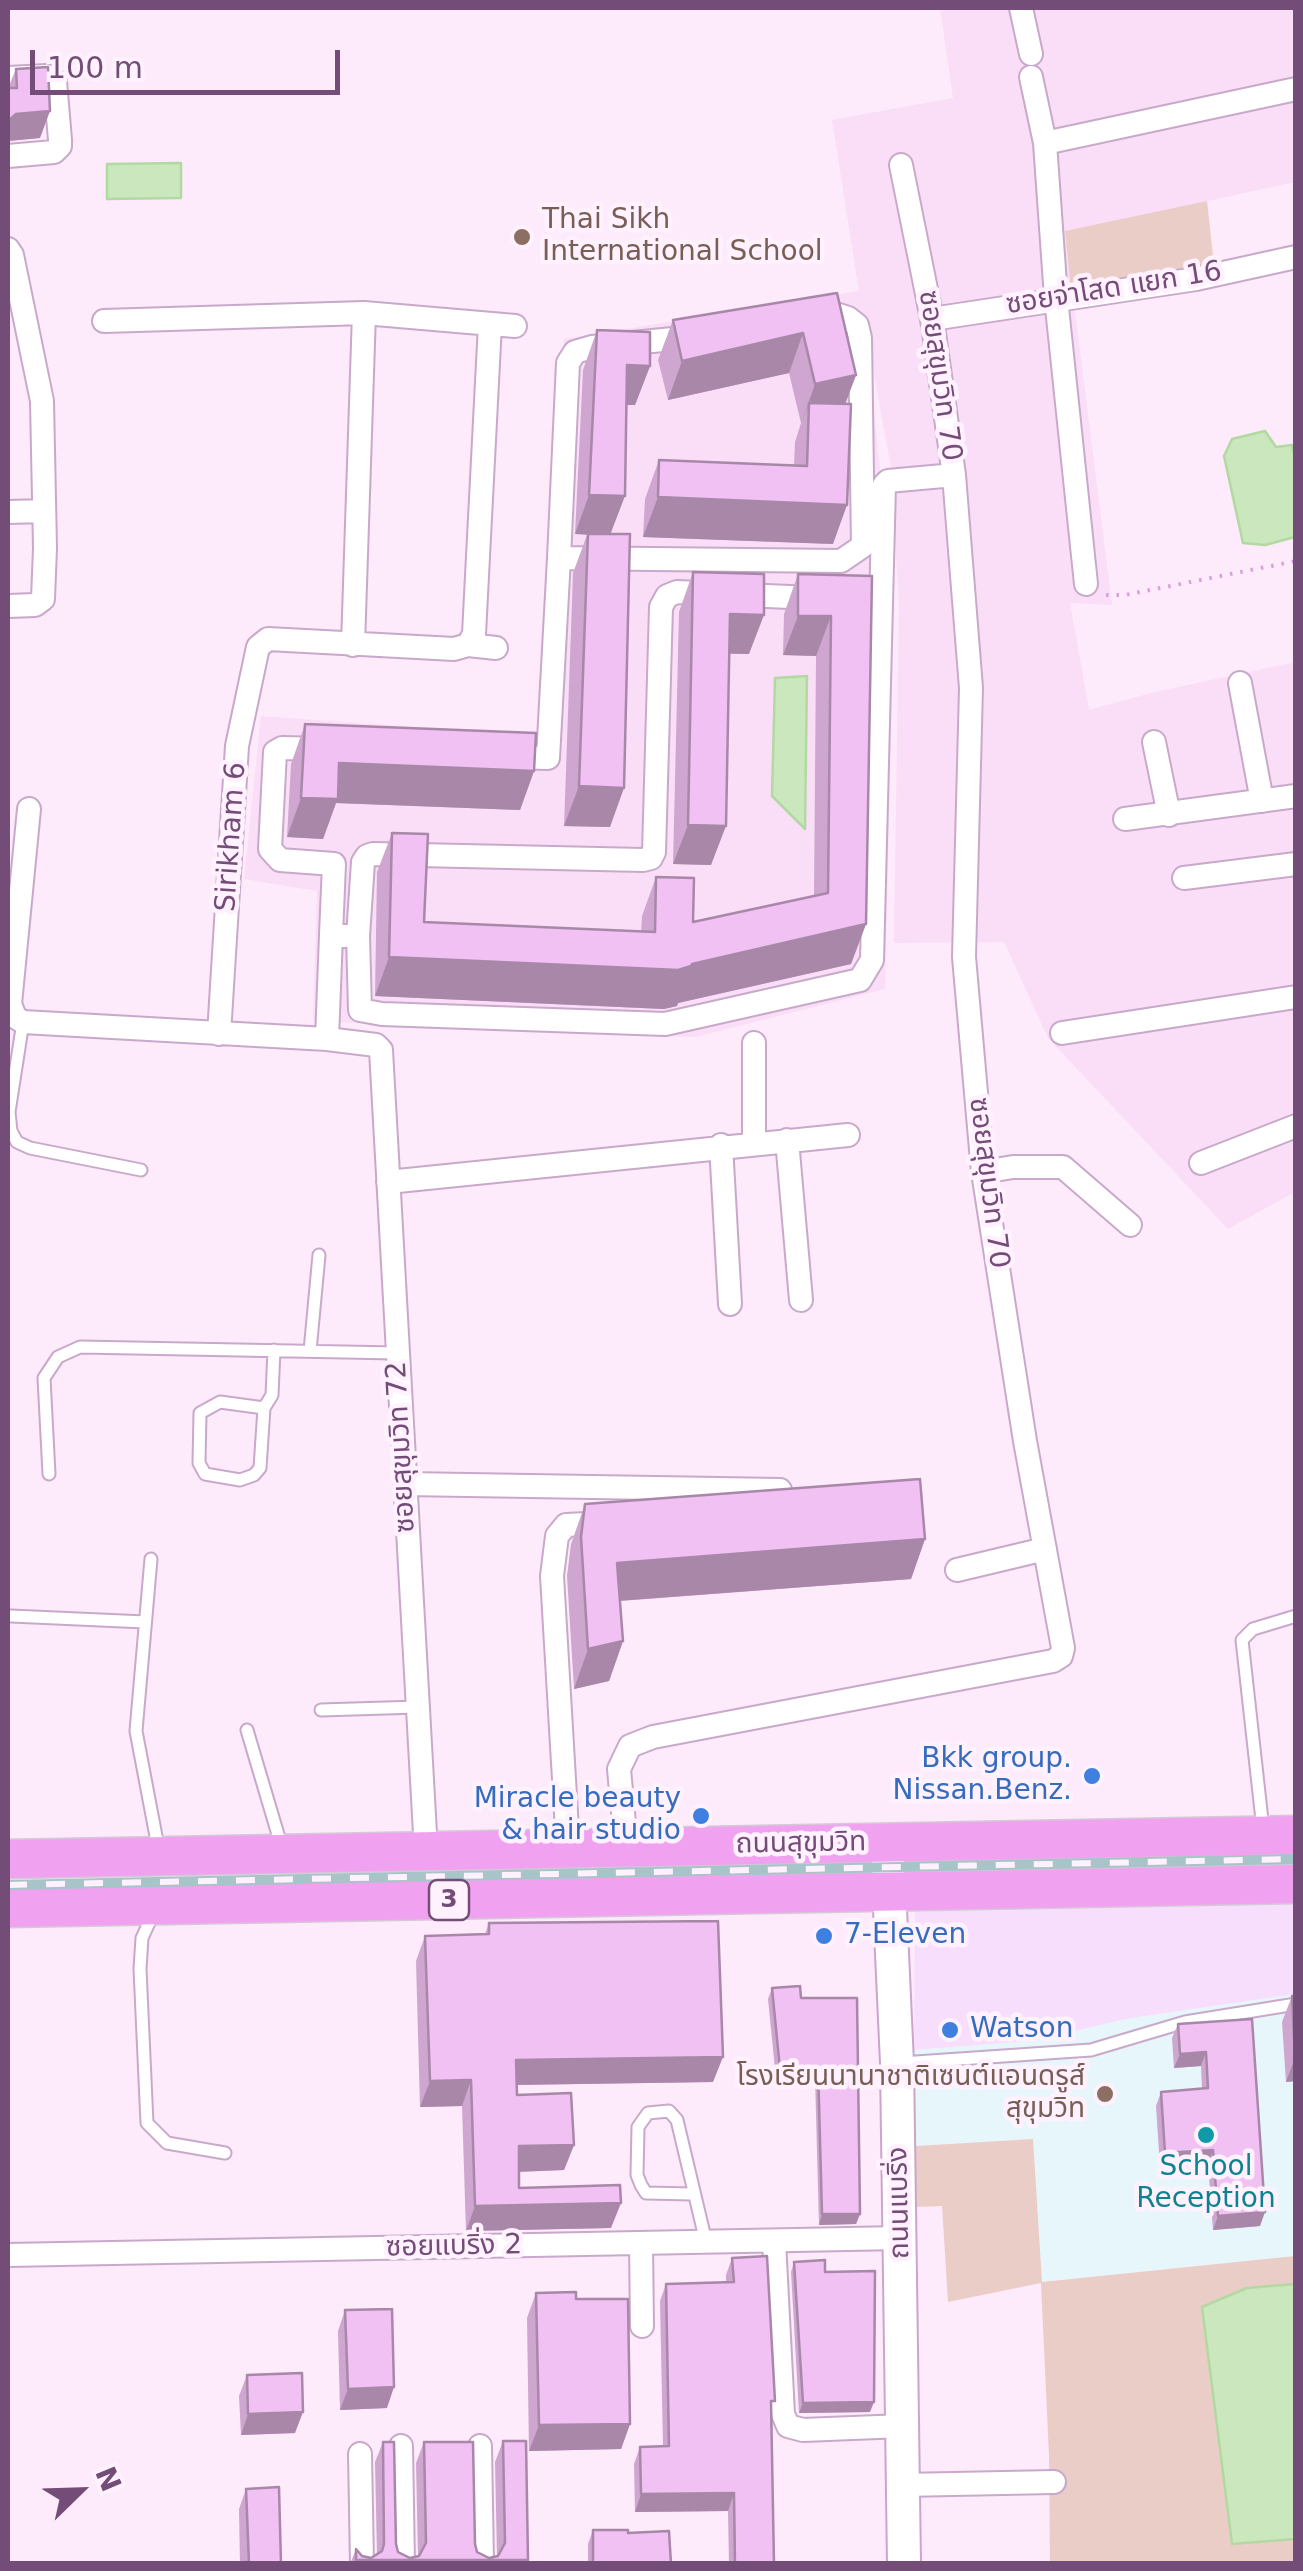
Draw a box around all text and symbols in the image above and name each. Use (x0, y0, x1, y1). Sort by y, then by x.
scale bar (35, 30, 345, 92)
text: 100 m (47, 50, 143, 85)
place label: Thai Sikh International School (542, 204, 823, 270)
marker: Thai Sikh International School (511, 226, 533, 248)
street label: ซอยจ่าโสด แยก 16 (1004, 255, 1224, 323)
street label: ซอยสุขุมวิท 70 (910, 288, 968, 464)
street label: Sirikham 6 (210, 761, 254, 913)
street label: ซอยสุขุมวิท 70 (961, 1096, 1015, 1270)
street label: ซอยสุขุมวิท 72 (381, 1360, 423, 1534)
place label: Bkk group. Nissan.Benz. (893, 1743, 1072, 1809)
marker: Bkk group. Nissan.Benz. (1081, 1765, 1103, 1787)
place label: Miracle beauty & hair studio (474, 1783, 681, 1849)
marker: Miracle beauty & hair studio (690, 1805, 712, 1827)
street label: ถนนสุขุมวิท (735, 1826, 867, 1862)
road number: 3 (429, 1880, 469, 1920)
place label: 7-Eleven (844, 1919, 966, 1953)
marker: 7-Eleven (813, 1925, 835, 1947)
place label: Watson (970, 2013, 1073, 2047)
marker: Watson (939, 2019, 961, 2041)
place label: โรงเรียนนานาชาติเซนต์แอนดรูส์ สุขุมวิท (737, 2061, 1085, 2127)
marker: โรงเรียนนานาชาติเซนต์แอนดรูส์ สุขุมวิท (1094, 2083, 1116, 2105)
marker: School Reception (1195, 2124, 1217, 2146)
street label: ถนนแบริ่ง (882, 2147, 918, 2259)
place label: School Reception (1136, 2151, 1276, 2217)
street label: ซอยแบริ่ง 2 (386, 2229, 522, 2265)
north arrow (30, 2441, 130, 2541)
text: N (88, 2462, 128, 2496)

